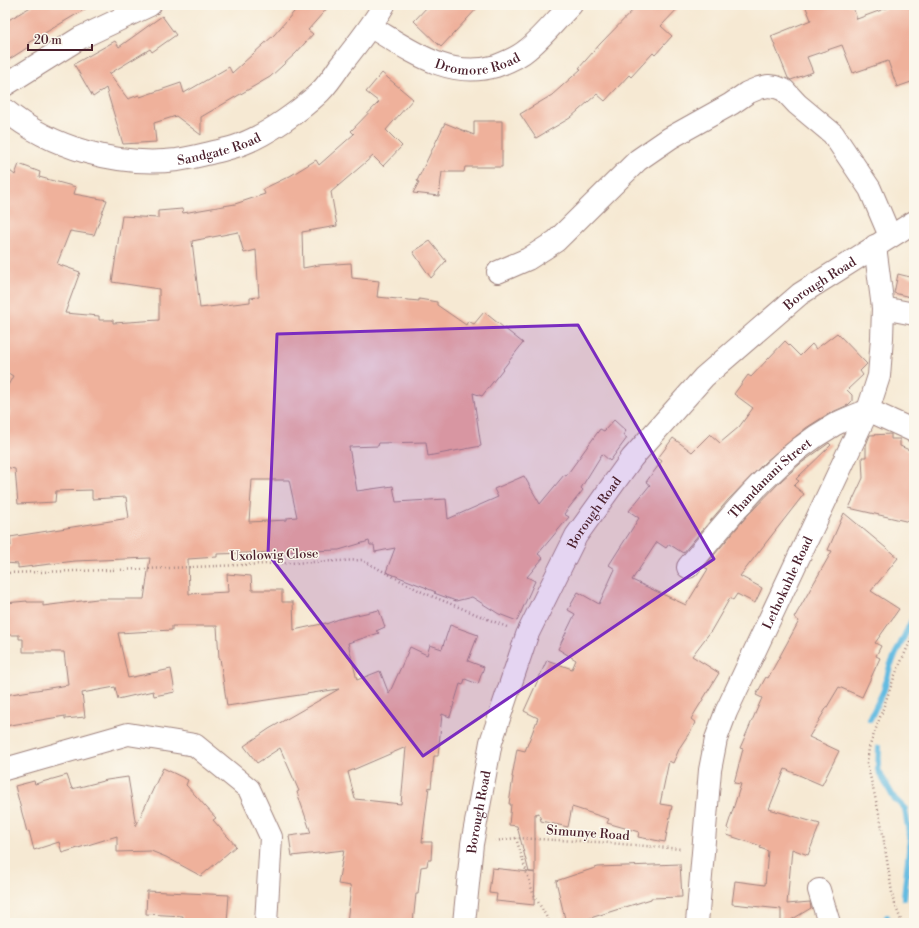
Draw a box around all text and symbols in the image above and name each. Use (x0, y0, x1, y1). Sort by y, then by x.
scale bar (28, 26, 92, 52)
text: 20 m (34, 33, 62, 48)
street label: Dromore Road (433, 49, 523, 79)
street label: Sandgate Road (176, 129, 264, 169)
street label: Borough Road (780, 253, 860, 314)
street label: Thandanani Street (725, 435, 815, 522)
street label: Borough Road (564, 473, 625, 552)
street label: Lethokuhle Road (759, 533, 817, 632)
street label: Uxolowig Close (229, 545, 319, 565)
street label: Borough Road (464, 769, 495, 855)
street label: Simunye Road (546, 822, 631, 844)

